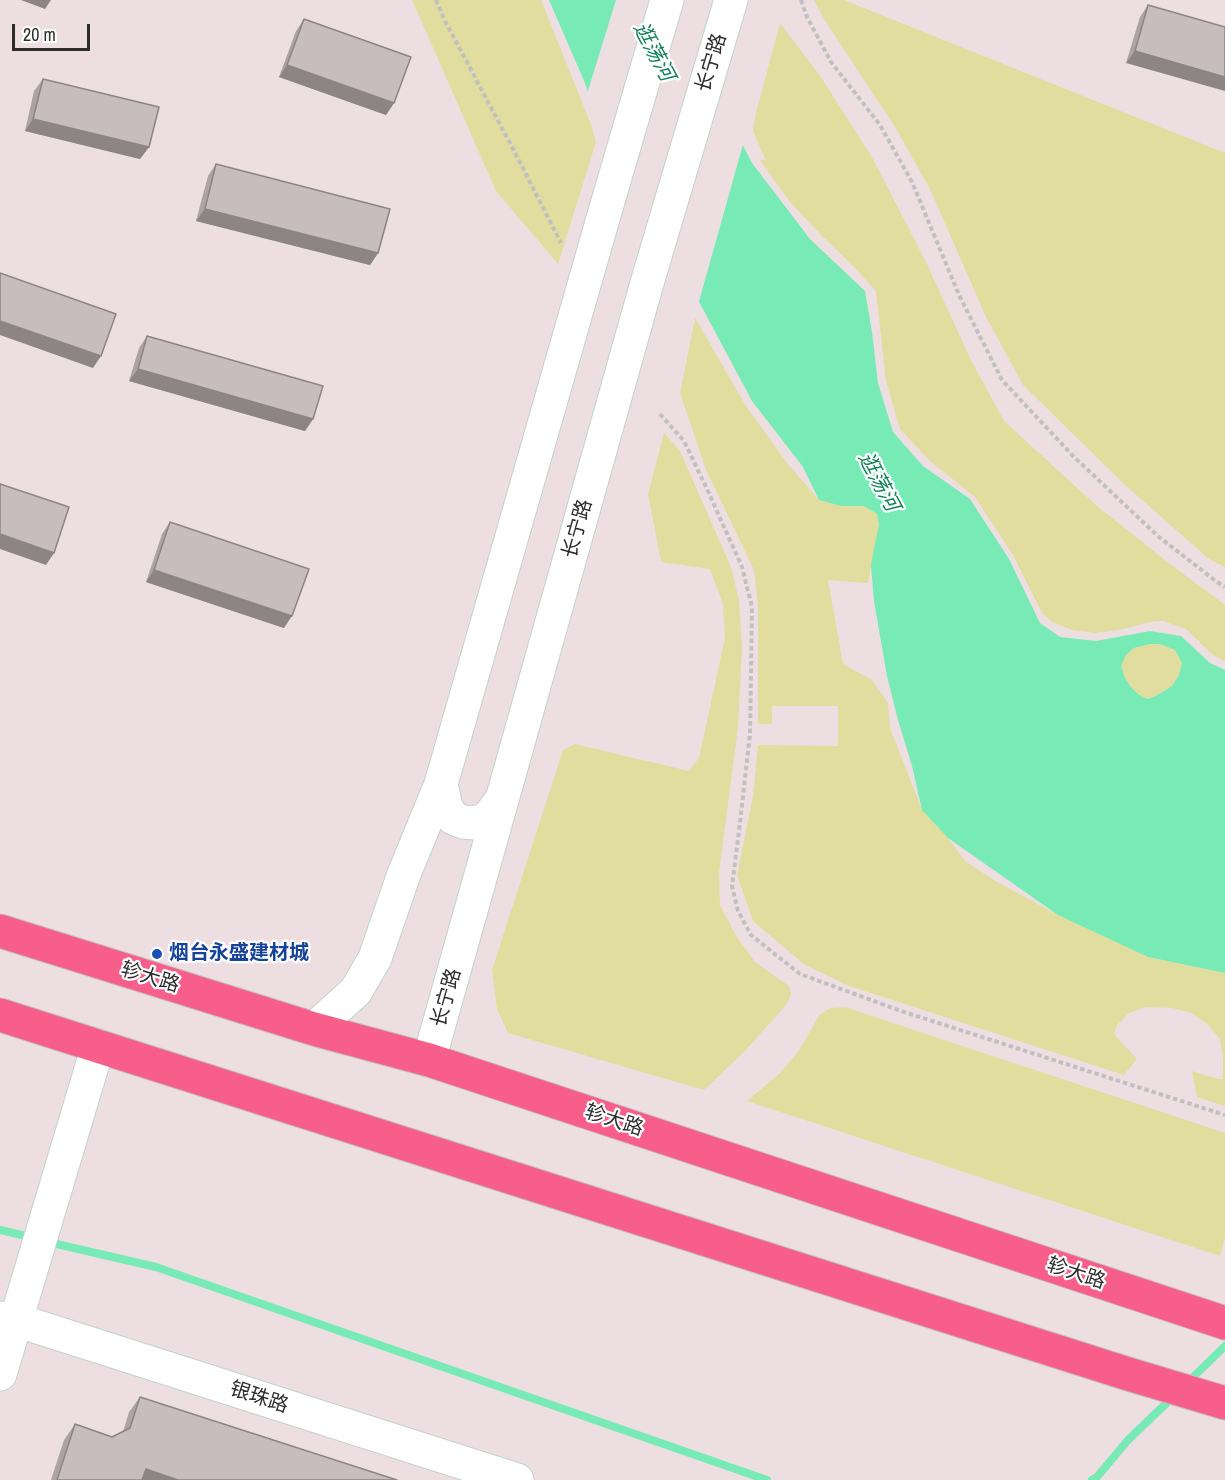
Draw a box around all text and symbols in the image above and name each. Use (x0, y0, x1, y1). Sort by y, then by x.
scale bar (15, 12, 93, 50)
water label: 逛荡河 (627, 18, 679, 86)
text: 20 m (23, 22, 56, 47)
street label: 长宁路 (692, 31, 732, 95)
water label: 逛荡河 (852, 448, 904, 516)
street label: 长宁路 (558, 497, 598, 561)
place label: 烟台永盛建材城 (169, 942, 309, 966)
marker: 烟台永盛建材城 (150, 947, 164, 961)
street label: 轸大路 (118, 958, 182, 998)
street label: 长宁路 (427, 966, 467, 1030)
street label: 轸大路 (582, 1100, 646, 1142)
street label: 轸大路 (1044, 1253, 1108, 1295)
street label: 银珠路 (227, 1377, 291, 1419)

